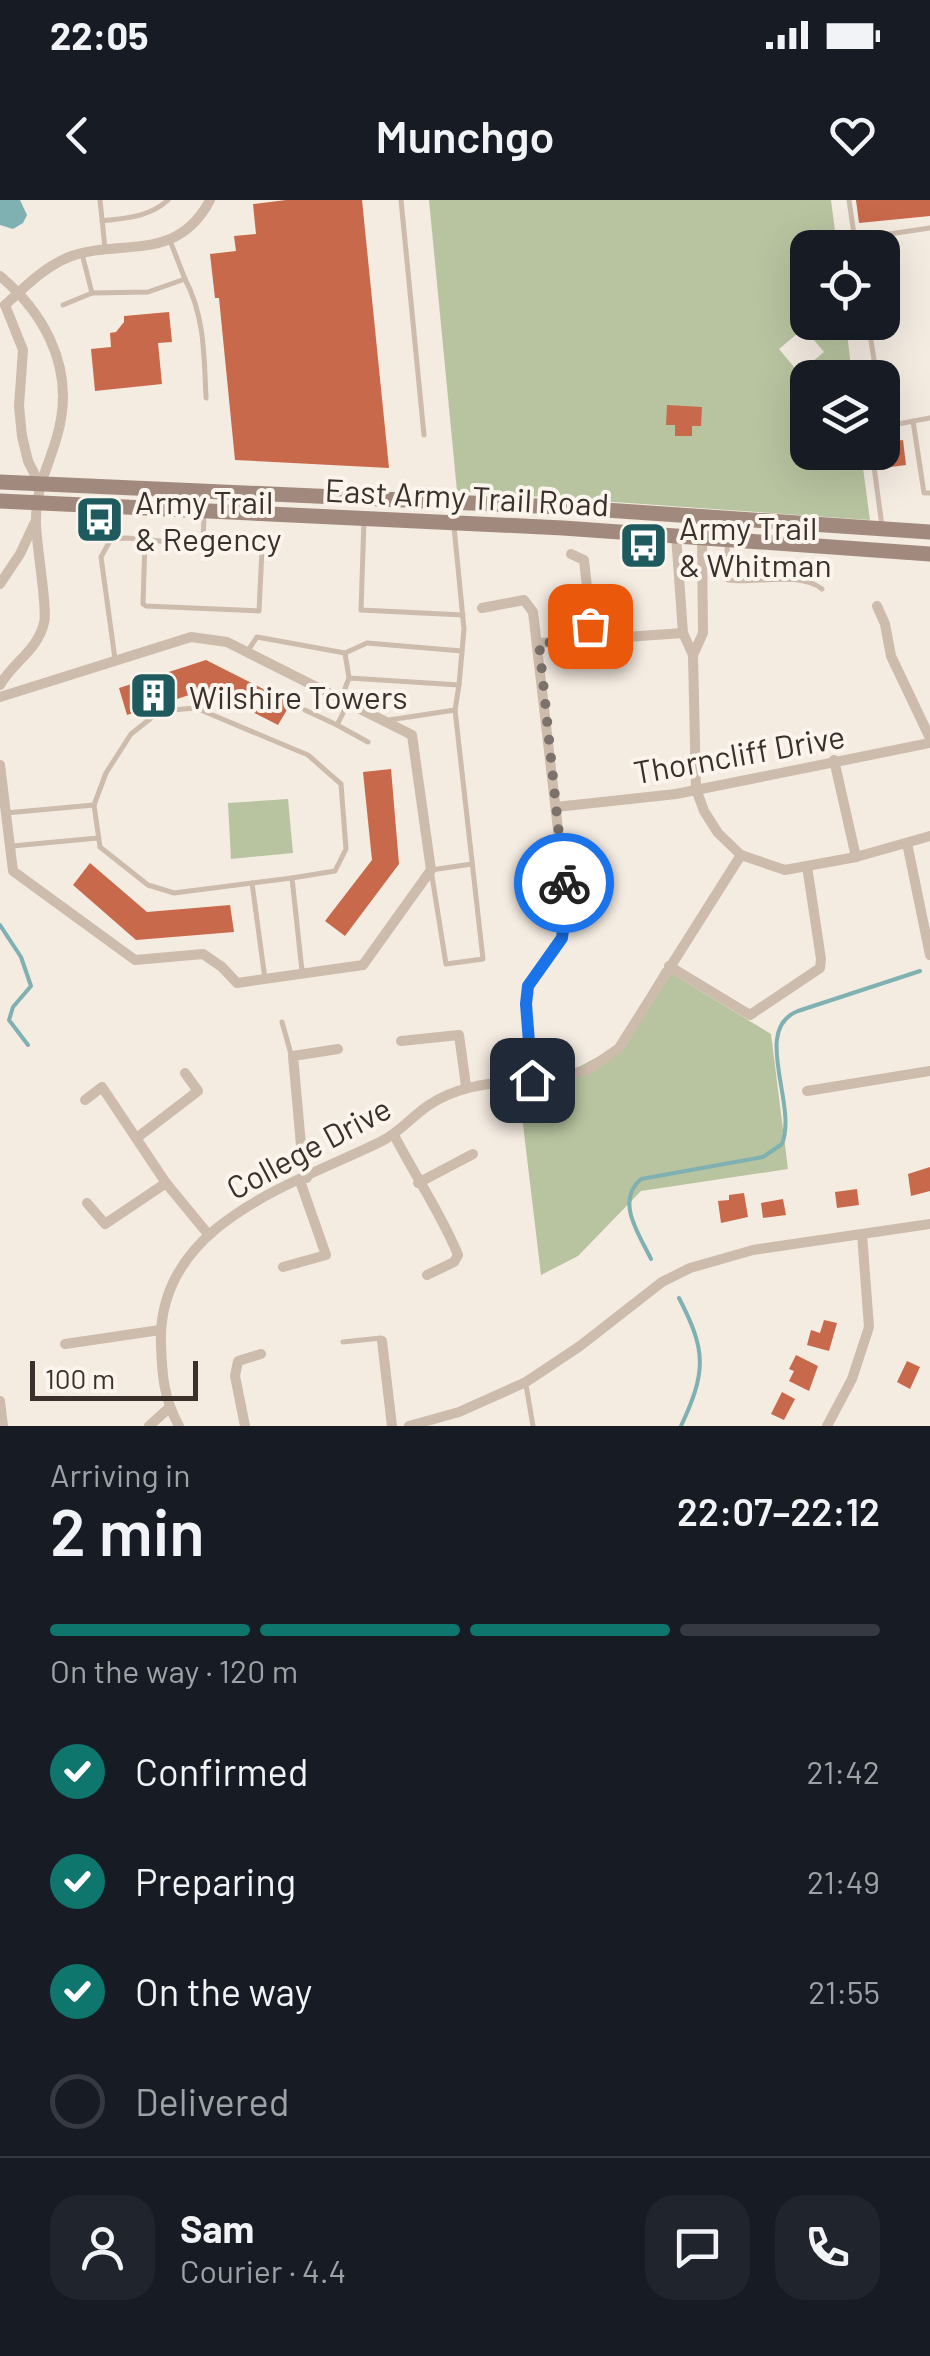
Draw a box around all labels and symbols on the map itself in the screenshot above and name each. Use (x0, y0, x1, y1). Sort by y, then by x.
street label: East Army Trail Road (324, 470, 610, 522)
place label: Army Trail & Regency (135, 482, 282, 557)
bus stop icon: Army Trail & Regency (74, 493, 126, 545)
place label: Army Trail & Whitman (679, 508, 832, 583)
bus stop icon: Army Trail & Whitman (618, 519, 670, 571)
pin (548, 584, 633, 669)
building icon: Wilshire Towers (128, 670, 180, 722)
place label: Wilshire Towers (189, 677, 408, 715)
street label: Thorncliff Drive (630, 716, 848, 790)
courier (514, 833, 614, 933)
pin (490, 1038, 575, 1123)
street label: College Drive (219, 1088, 397, 1206)
scale bar (30, 1356, 198, 1400)

